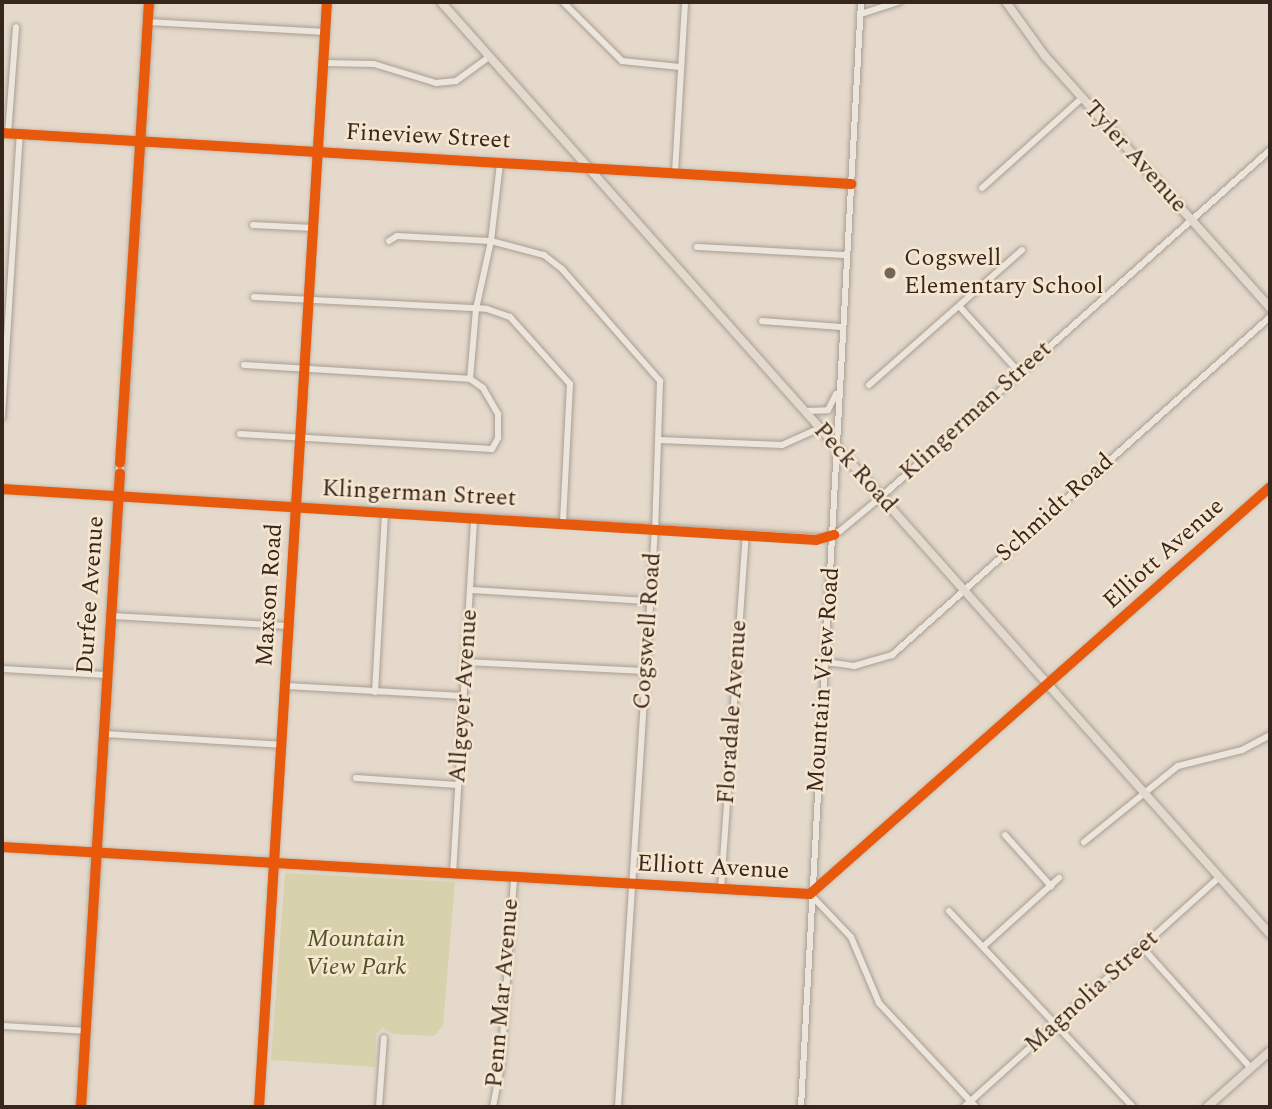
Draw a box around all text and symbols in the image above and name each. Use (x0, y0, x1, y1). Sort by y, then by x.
street label: Tyler Avenue (1077, 95, 1193, 219)
street label: Fineview Street (345, 118, 511, 156)
place label: Cogswell Elementary School (904, 245, 1104, 301)
marker: Cogswell Elementary School (882, 265, 898, 281)
street label: Klingerman Street (894, 335, 1058, 487)
street label: Peck Road (807, 417, 903, 519)
street label: Schmidt Road (990, 448, 1120, 568)
street label: Klingerman Street (321, 475, 517, 513)
street label: Elliott Avenue (1098, 492, 1230, 616)
street label: Durfee Avenue (71, 515, 111, 675)
street label: Maxson Road (251, 522, 289, 668)
street label: Cogswell Road (628, 551, 668, 711)
street label: Mountain View Road (802, 566, 846, 794)
street label: Allgeyer Avenue (444, 608, 484, 784)
street label: Floradale Avenue (712, 619, 754, 805)
street label: Elliott Avenue (636, 850, 790, 886)
street label: Penn Mar Avenue (480, 897, 526, 1089)
street label: Magnolia Street (1019, 925, 1165, 1059)
park label: Mountain View Park (305, 926, 407, 982)

